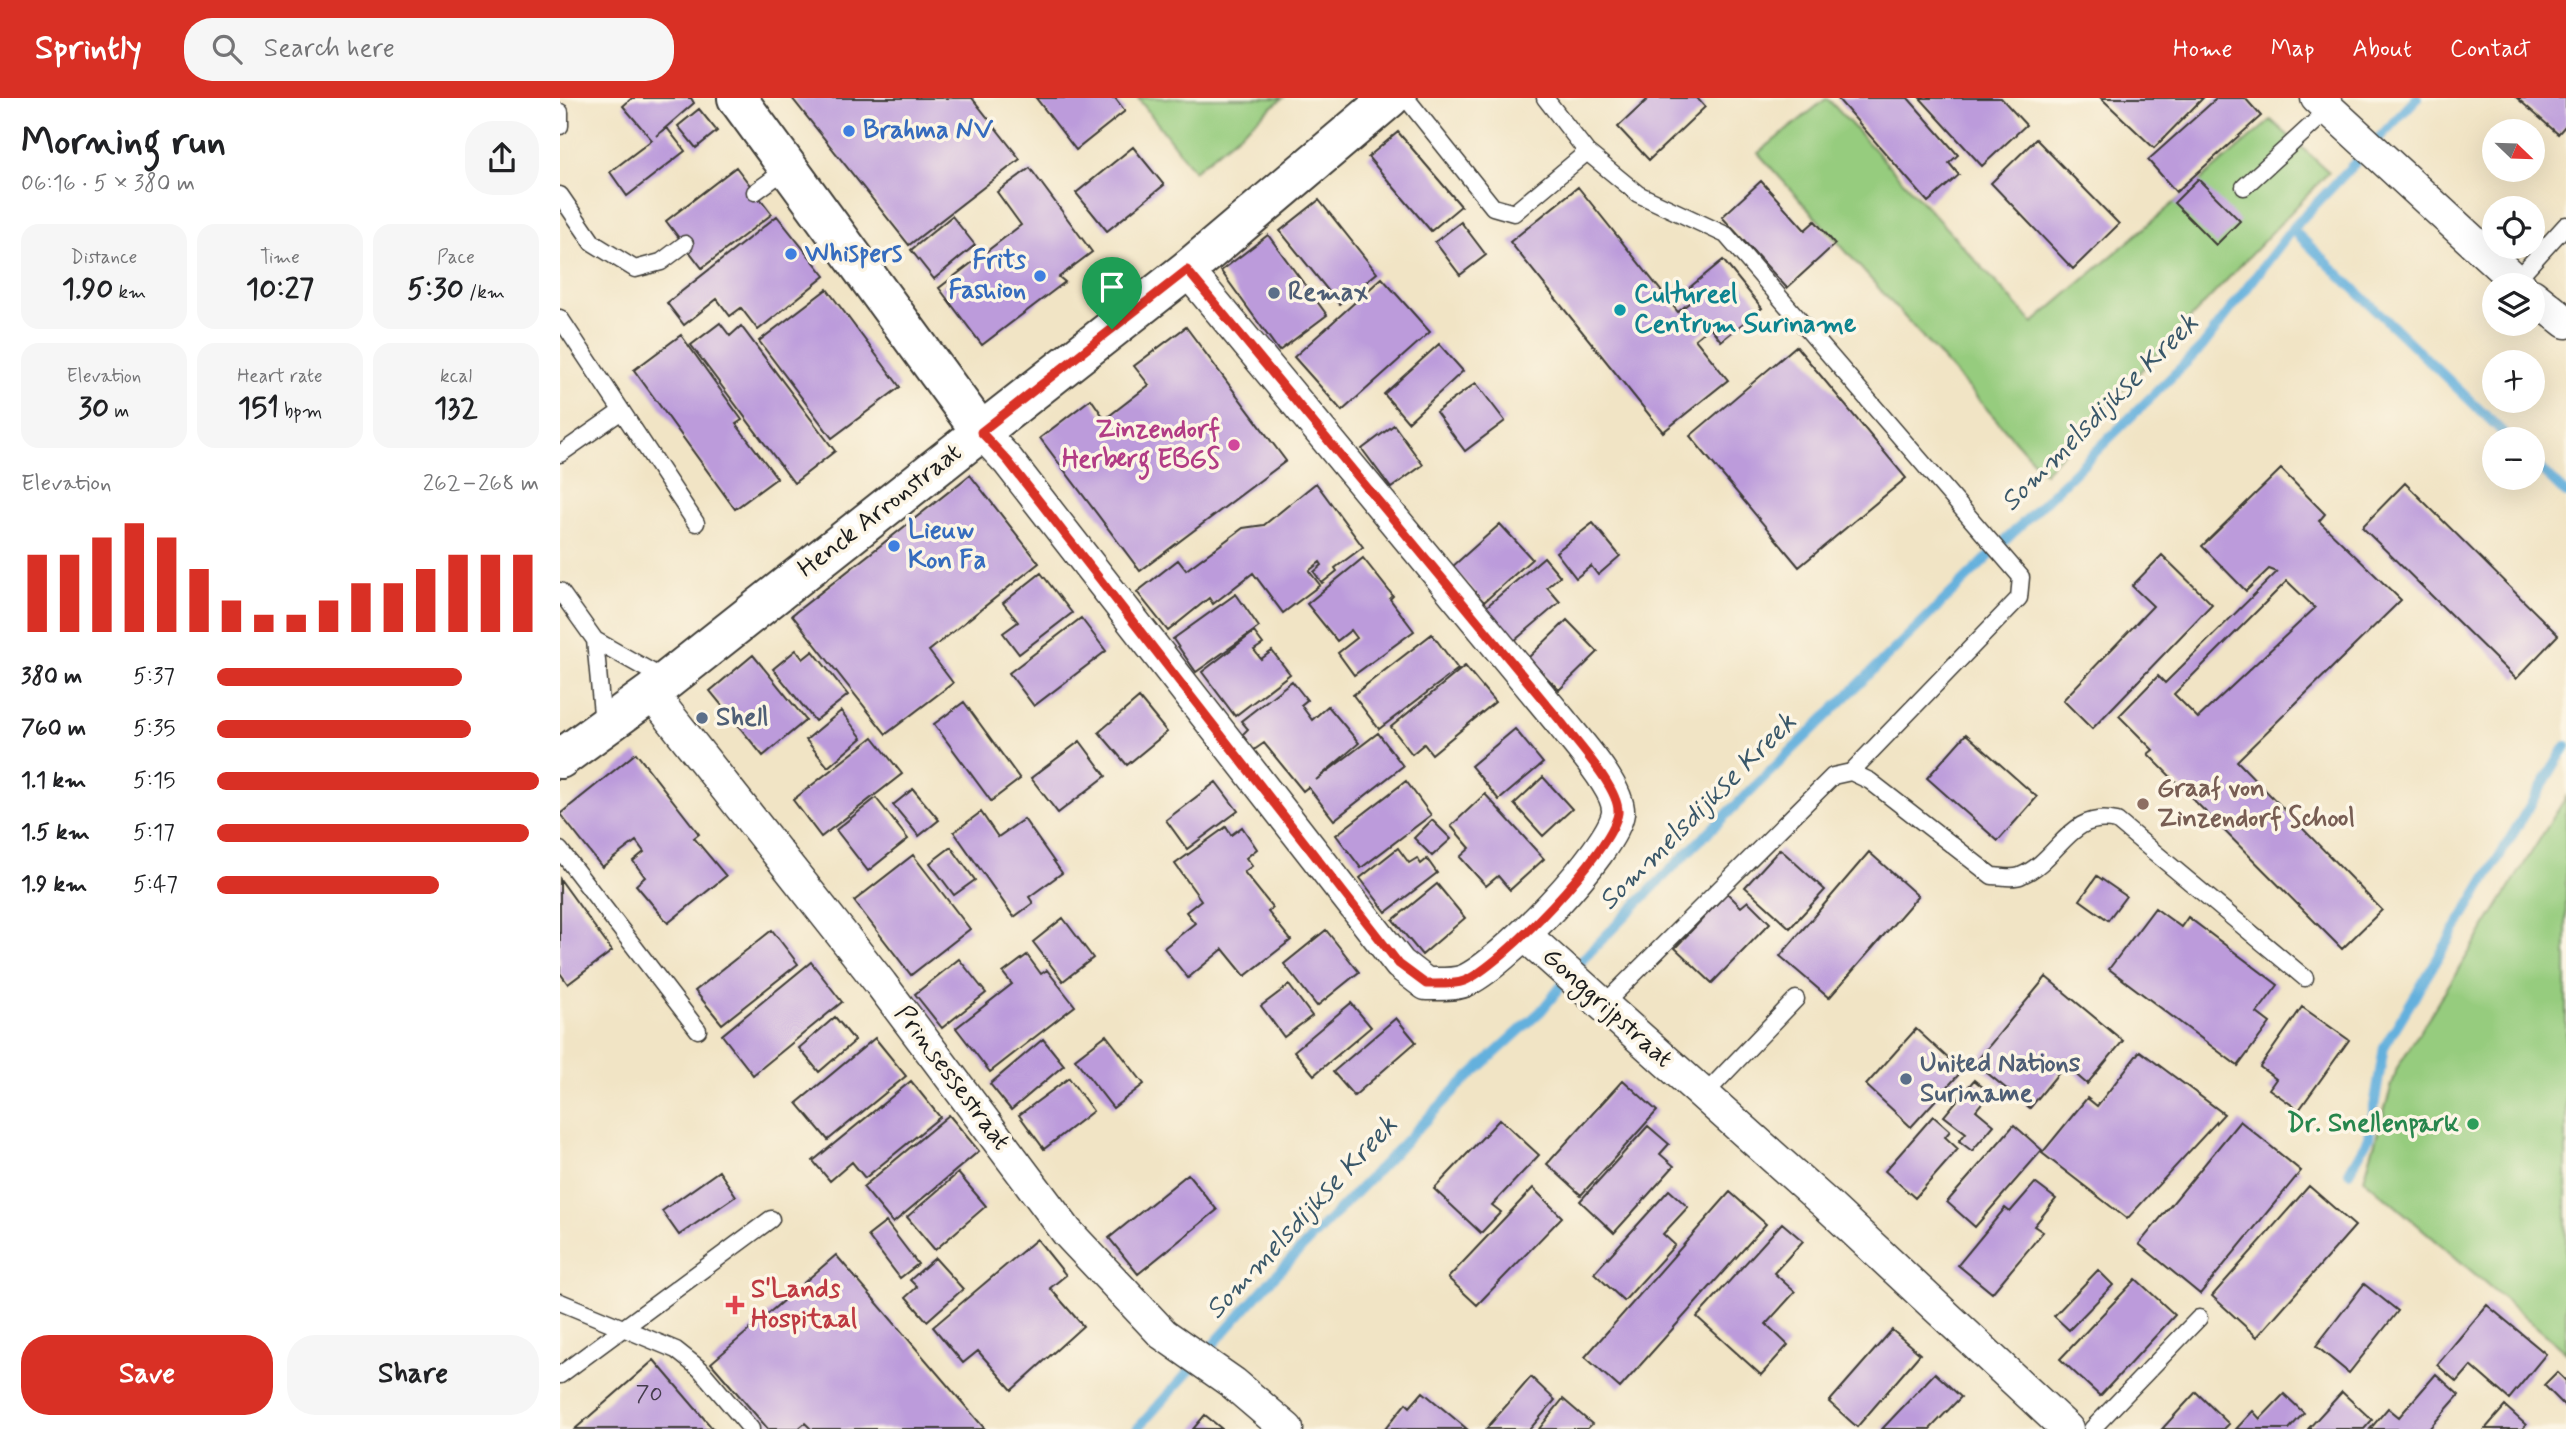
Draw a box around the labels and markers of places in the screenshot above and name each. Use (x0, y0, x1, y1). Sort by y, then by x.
place label: Brahma NV (863, 114, 994, 148)
marker: Brahma NV (841, 123, 857, 139)
place label: Whispers (804, 237, 902, 271)
place label: Frits Fashion (949, 244, 1027, 308)
marker: Whispers (783, 246, 799, 262)
pin (1082, 257, 1142, 329)
marker: Frits Fashion (1032, 268, 1048, 284)
place label: Remax (1288, 276, 1368, 310)
place label: Cultureel Centrum Suriname (1634, 278, 1856, 342)
marker: Remax (1266, 285, 1282, 301)
marker: Cultureel Centrum Suriname (1612, 302, 1628, 318)
place label: Zinzendorf Herberg EBGS (1062, 413, 1221, 480)
marker: Zinzendorf Herberg EBGS (1226, 437, 1242, 453)
place label: Lieuw Kon Fa (908, 514, 986, 578)
marker: Lieuw Kon Fa (886, 538, 902, 554)
place label: Shell (716, 701, 768, 735)
marker: Shell (694, 710, 710, 726)
place label: Graaf von Zinzendorf School (2157, 772, 2355, 836)
marker: Graaf von Zinzendorf School (2135, 796, 2151, 812)
place label: United Nations Suriname (1920, 1047, 2081, 1111)
marker: United Nations Suriname (1898, 1071, 1914, 1087)
place label: Dr. Snellenpark (2287, 1107, 2459, 1141)
marker: Dr. Snellenpark (2465, 1116, 2481, 1132)
place label: S'Lands Hospitaal (751, 1273, 857, 1337)
marker: S'Lands Hospitaal (725, 1295, 745, 1315)

